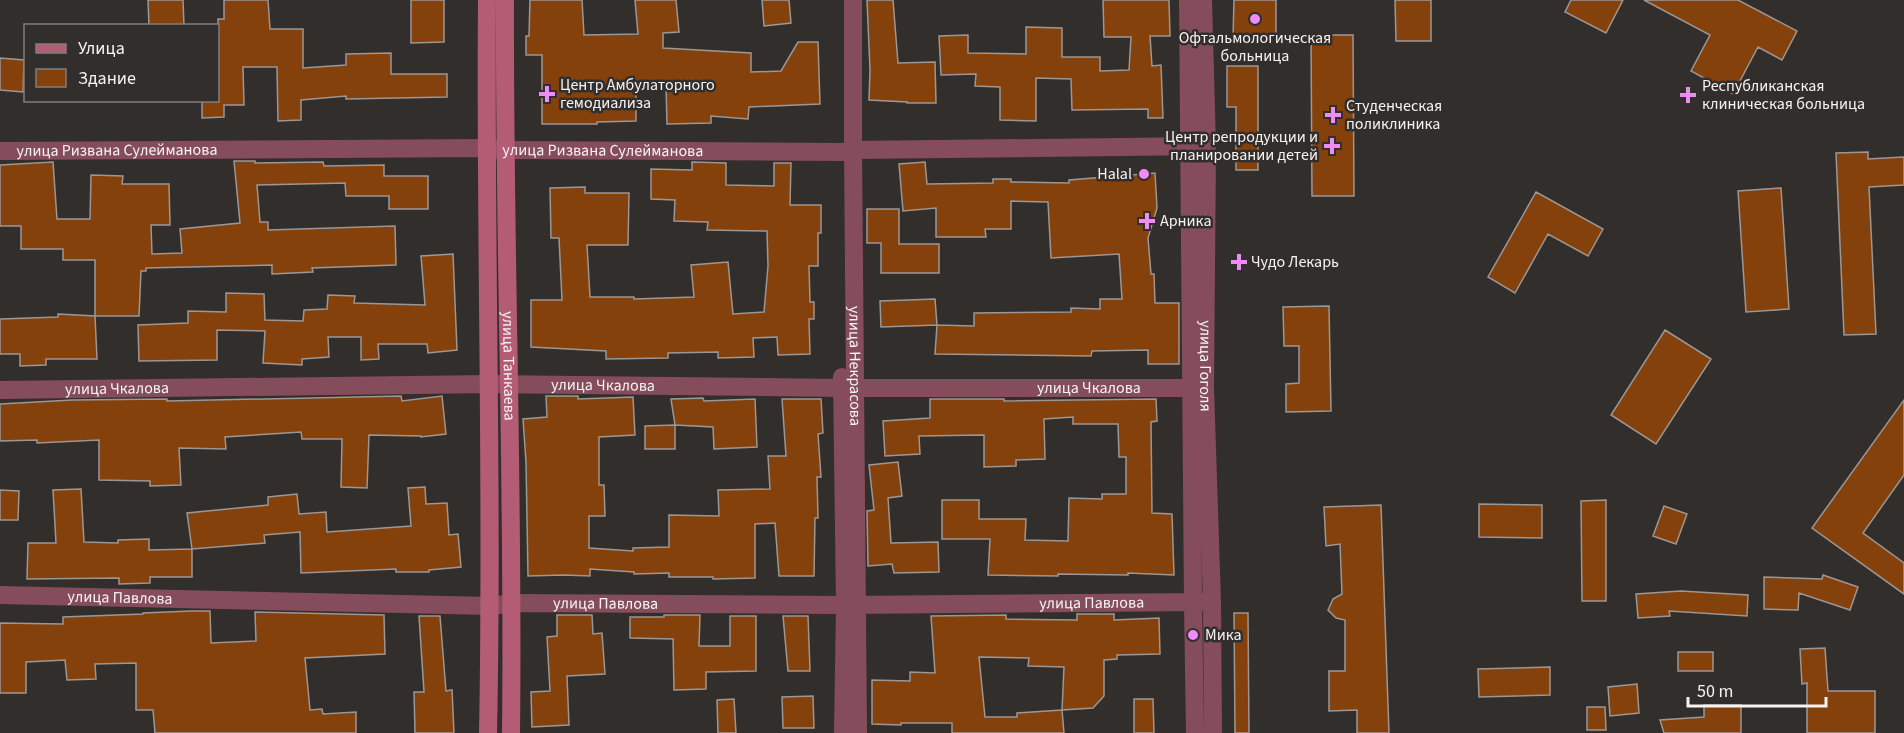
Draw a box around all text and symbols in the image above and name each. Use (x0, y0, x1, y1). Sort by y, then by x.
marker: Офтальмологическая больница (1248, 12, 1262, 26)
legend (24, 24, 219, 102)
place label: Офтальмологическая больница (1179, 27, 1331, 67)
text: Улица (78, 36, 125, 61)
text: Здание (78, 66, 136, 91)
place label: Центр Амбулаторного гемодиализа (560, 74, 715, 114)
place label: Республиканская клиническая больница (1702, 75, 1865, 115)
marker: Центр Амбулаторного гемодиализа (538, 85, 556, 103)
marker: Республиканская клиническая больница (1679, 86, 1697, 104)
place label: Студенческая поликлиника (1346, 95, 1442, 135)
marker: Студенческая поликлиника (1324, 106, 1342, 124)
place label: Центр репродукции и планировании детей (1165, 126, 1318, 166)
marker: Центр репродукции и планировании детей (1323, 137, 1341, 155)
street label: улица Ризвана Сулейманова (16, 139, 218, 162)
street label: улица Ризвана Сулейманова (502, 139, 703, 162)
place label: Halal (1097, 163, 1132, 185)
marker: Halal (1137, 167, 1151, 181)
place label: Арника (1160, 210, 1211, 232)
marker: Арника (1138, 212, 1156, 230)
place label: Чудо Лекарь (1251, 251, 1339, 273)
marker: Чудо Лекарь (1232, 255, 1246, 269)
street label: улица Некрасова (843, 306, 866, 426)
street label: улица Танкаева (497, 311, 521, 421)
street label: улица Гоголя (1194, 320, 1217, 412)
street label: улица Чкалова (551, 374, 655, 397)
street label: улица Чкалова (65, 377, 169, 400)
street label: улица Чкалова (1037, 377, 1141, 399)
street label: улица Павлова (67, 586, 173, 610)
street label: улица Павлова (553, 592, 658, 615)
street label: улица Павлова (1039, 592, 1144, 614)
place label: Мика (1205, 624, 1242, 646)
marker: Мика (1186, 628, 1200, 642)
scale bar (1688, 670, 1826, 708)
text: 50 m (1697, 679, 1733, 704)

